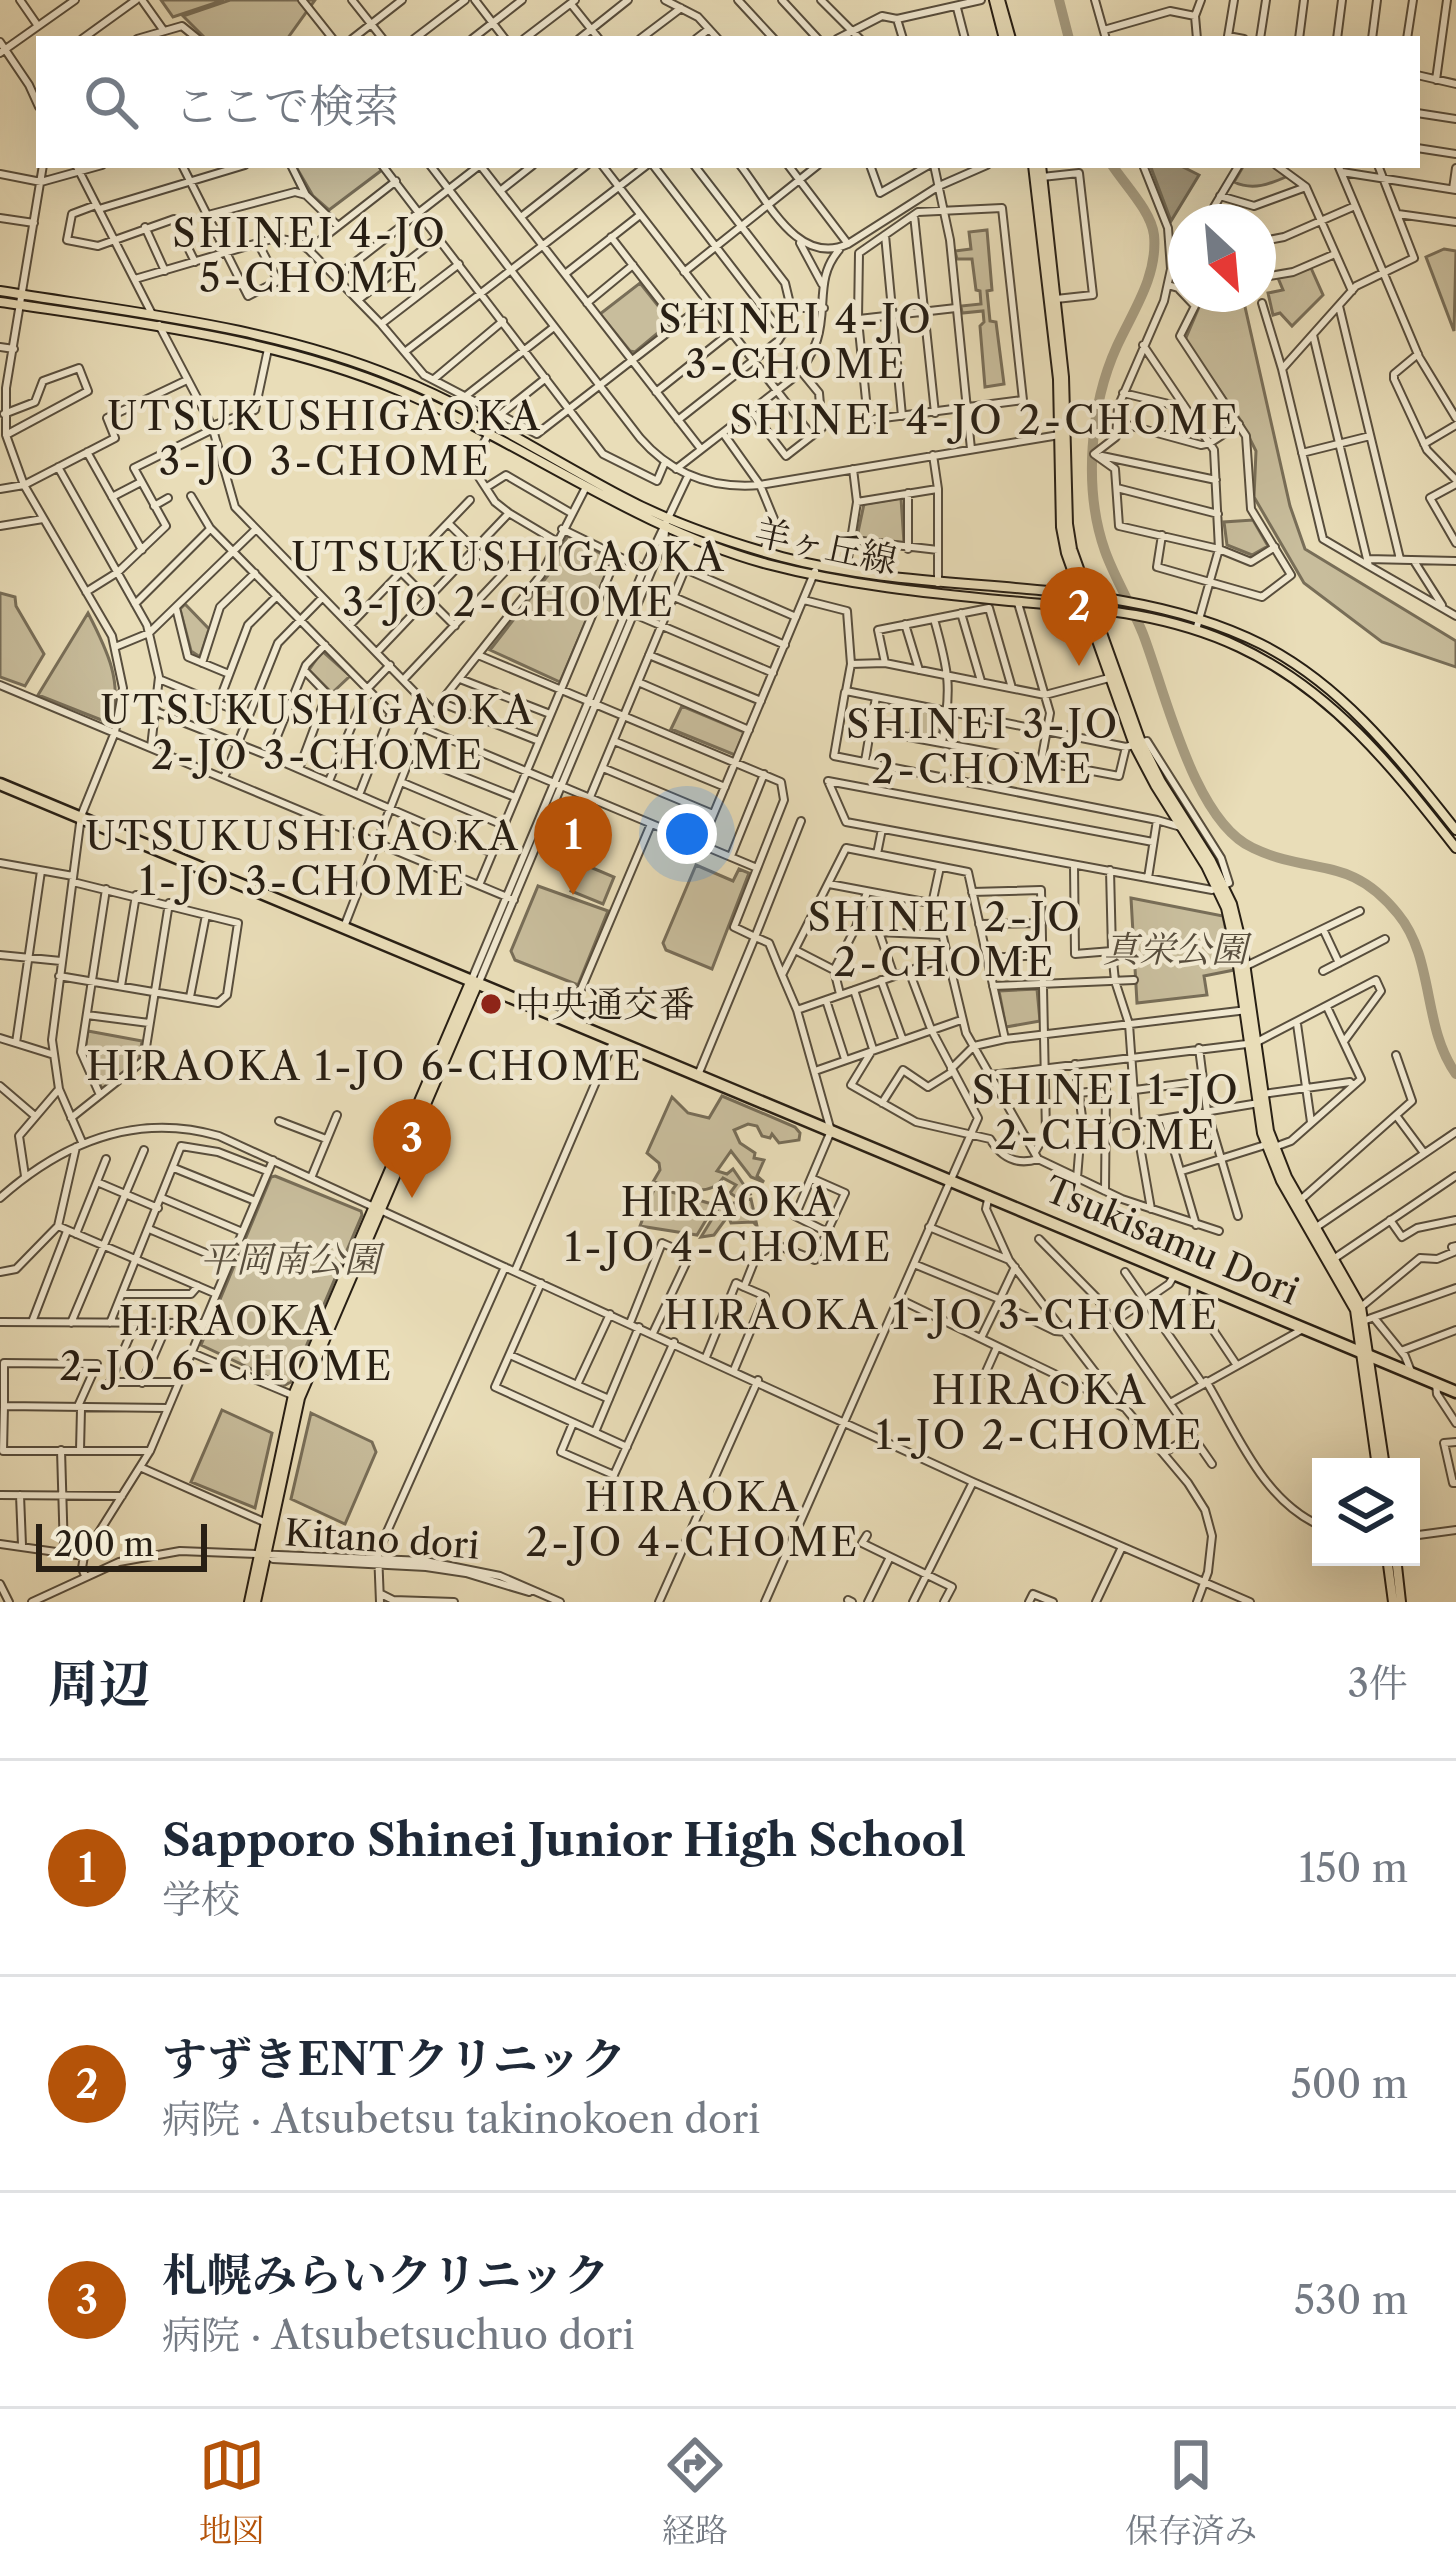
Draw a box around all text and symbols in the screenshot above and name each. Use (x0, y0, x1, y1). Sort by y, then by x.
search box (36, 36, 1420, 168)
icon: search (78, 69, 144, 135)
text: ここで検索 (174, 78, 399, 134)
north arrow (1168, 204, 1276, 312)
district label: SHINEI 4-JO 5-CHOME (172, 209, 448, 302)
district label: SHINEI 4-JO 3-CHOME (658, 295, 934, 388)
district label: UTSUKUSHIGAOKA 3-JO 3-CHOME (107, 392, 543, 485)
district label: SHINEI 4-JO 2-CHOME (729, 396, 1241, 444)
street label: 羊ヶ丘線 (751, 510, 901, 582)
district label: UTSUKUSHIGAOKA 3-JO 2-CHOME (291, 533, 727, 626)
pin: 2 (1040, 567, 1118, 666)
district label: UTSUKUSHIGAOKA 2-JO 3-CHOME (100, 686, 536, 779)
district label: SHINEI 3-JO 2-CHOME (846, 700, 1120, 793)
pin: 1 (534, 796, 612, 895)
your location (657, 804, 717, 864)
district label: UTSUKUSHIGAOKA 1-JO 3-CHOME (85, 812, 521, 905)
district label: SHINEI 2-JO 2-CHOME (807, 893, 1083, 986)
park label: 真栄公園 (1103, 927, 1252, 971)
place label: 中央通交番 (515, 982, 695, 1026)
marker: 中央通交番 (478, 991, 504, 1017)
district label: HIRAOKA 1-JO 6-CHOME (86, 1042, 644, 1090)
district label: SHINEI 1-JO 2-CHOME (971, 1066, 1241, 1159)
pin: 3 (373, 1099, 451, 1198)
street label: Tsukisamu Dori (1039, 1167, 1305, 1313)
district label: HIRAOKA 1-JO 4-CHOME (565, 1178, 893, 1271)
park label: 平岡南公園 (200, 1237, 385, 1281)
district label: HIRAOKA 1-JO 3-CHOME (664, 1291, 1220, 1339)
district label: HIRAOKA 2-JO 6-CHOME (60, 1297, 394, 1390)
district label: HIRAOKA 1-JO 2-CHOME (876, 1366, 1204, 1459)
map controls (1312, 1458, 1420, 1566)
button: layers (1312, 1458, 1420, 1566)
district label: HIRAOKA 2-JO 4-CHOME (526, 1473, 860, 1566)
street label: Kitano dori (283, 1510, 481, 1568)
scale bar (36, 1518, 207, 1571)
text: 200 m (54, 1524, 154, 1565)
text: 周辺 (48, 1653, 150, 1715)
text: 3件 (1348, 1659, 1408, 1707)
text: Sapporo Shinei Junior High School (162, 1812, 966, 1868)
text: 1 (78, 1844, 96, 1892)
text: 150 m (1299, 1844, 1408, 1892)
text: 学校 (162, 1875, 240, 1923)
text: すずきENTクリニック (162, 2031, 626, 2087)
text: 2 (75, 2060, 99, 2108)
text: 500 m (1291, 2060, 1408, 2108)
text: 病院 · Atsubetsu takinokoen dori (162, 2095, 760, 2143)
text: 札幌みらいクリニック (162, 2247, 609, 2303)
text: 3 (76, 2276, 98, 2324)
text: 530 m (1294, 2276, 1408, 2324)
text: 病院 · Atsubetsuchuo dori (162, 2311, 634, 2359)
tab: 地図 (199, 2432, 265, 2551)
tab: 経路 (662, 2432, 728, 2551)
tab: 保存済み (1125, 2432, 1257, 2551)

